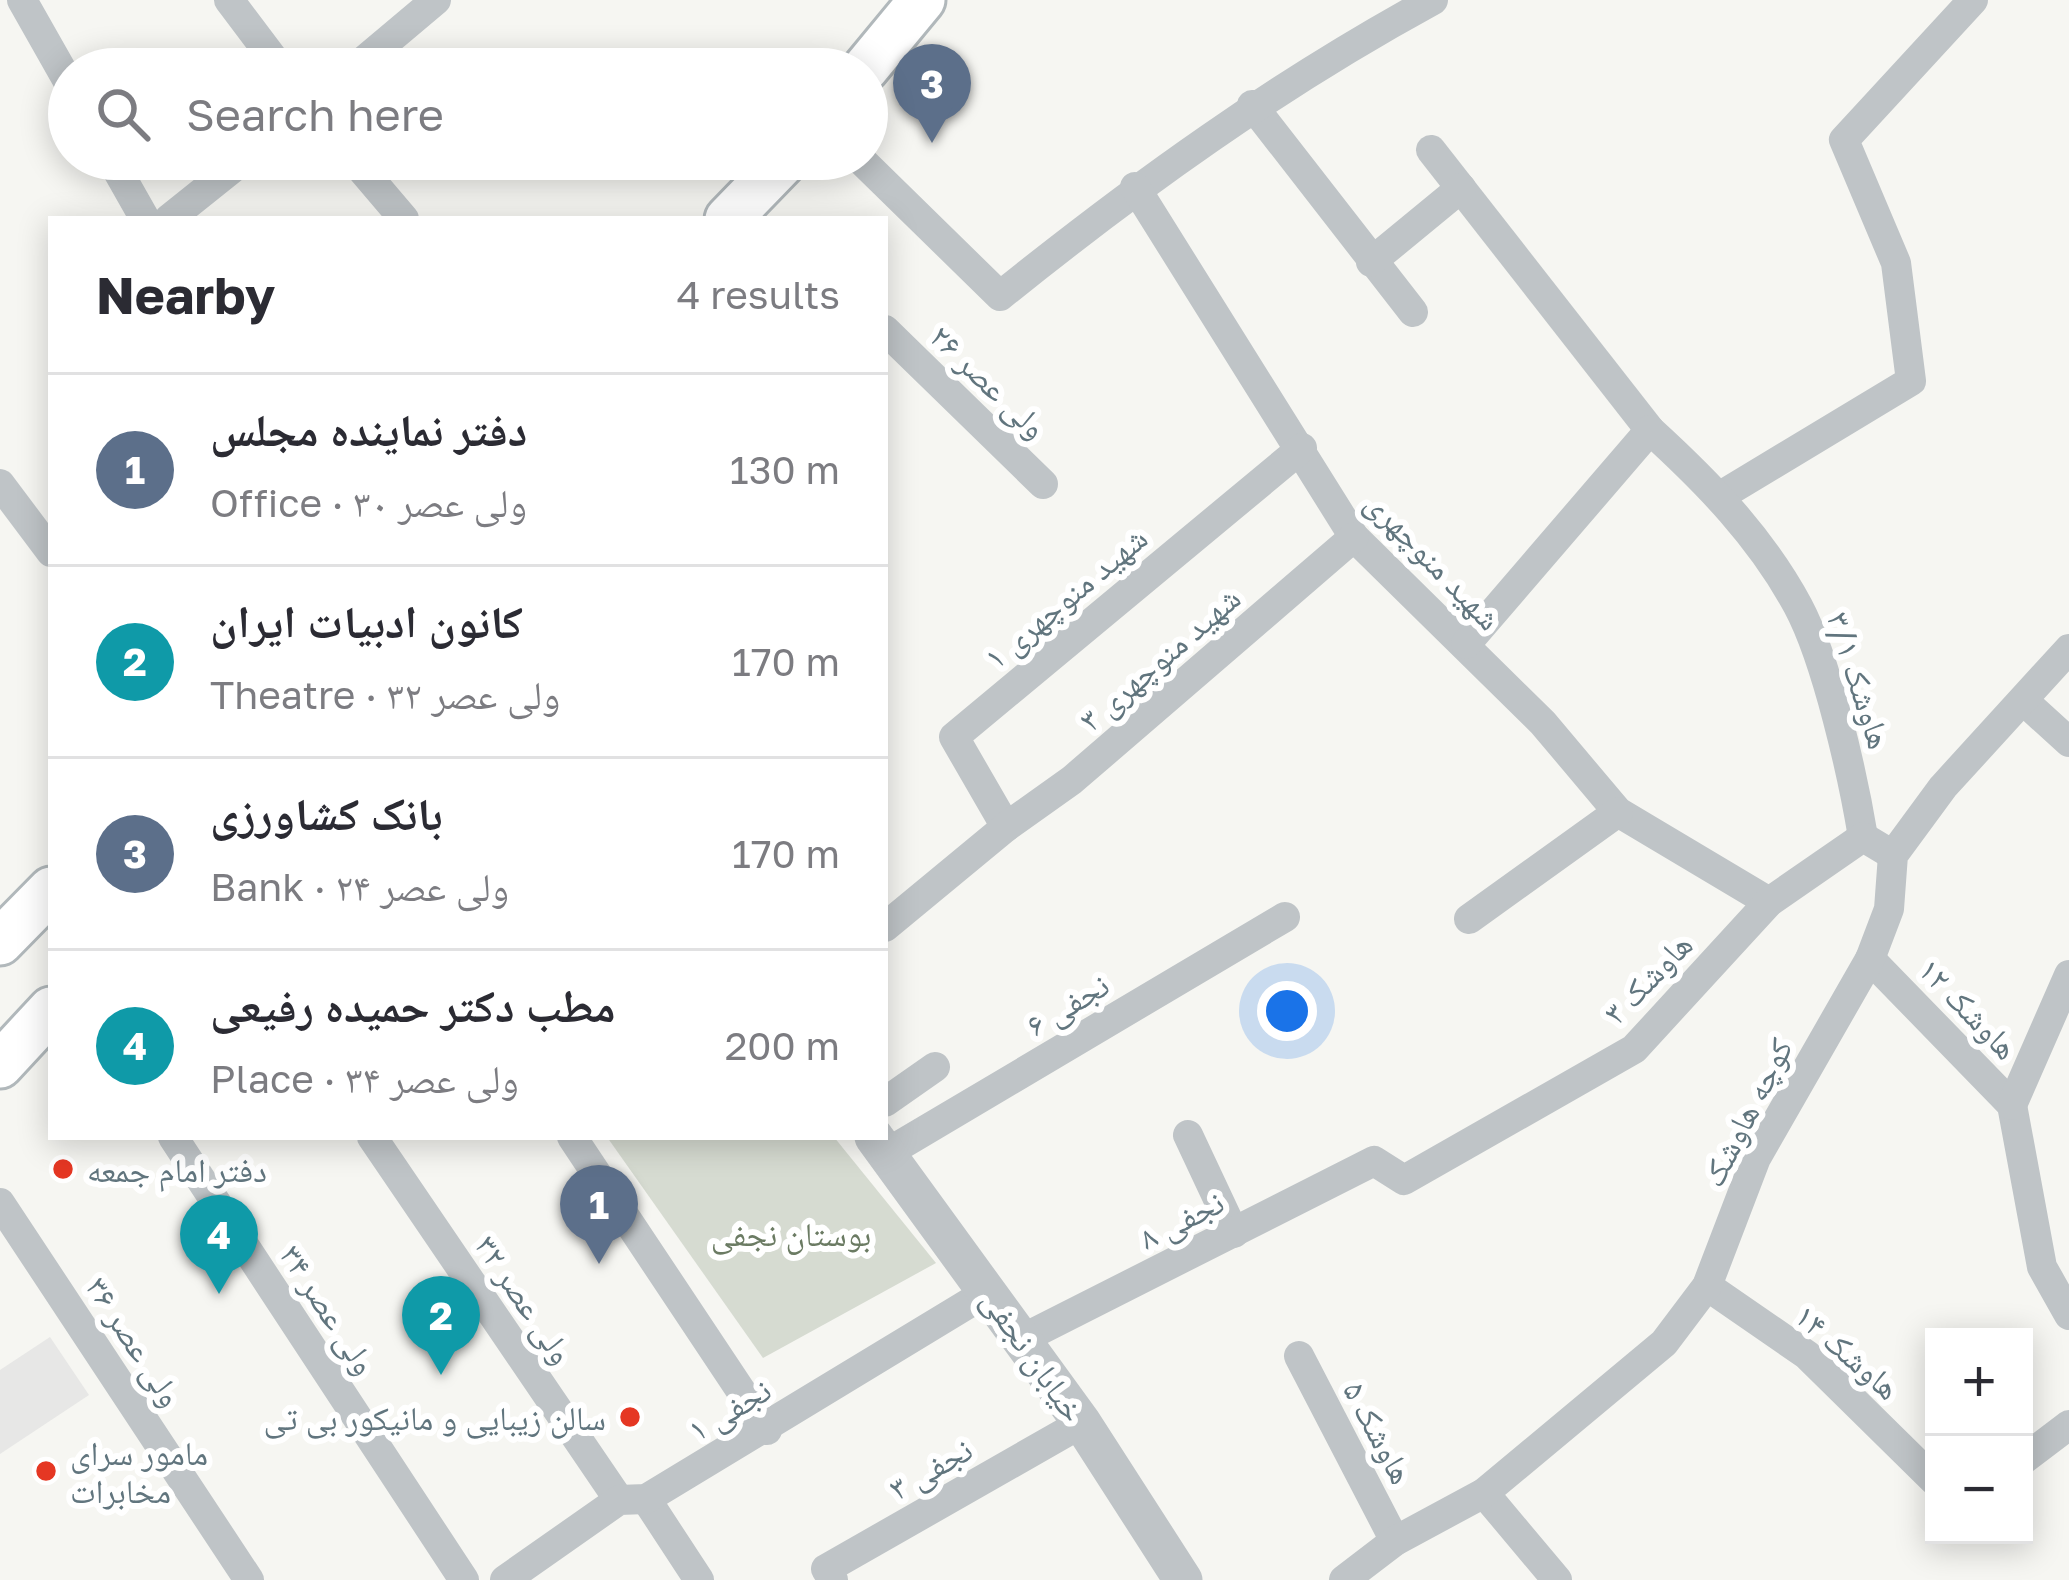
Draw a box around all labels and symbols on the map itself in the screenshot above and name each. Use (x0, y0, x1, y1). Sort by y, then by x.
pin: 3 (893, 44, 971, 143)
street label: ولی عصر ۲۶ (921, 316, 1055, 448)
street label: شهید منوچهری (1357, 483, 1510, 639)
street label: شهید منوچهری ۱ (976, 518, 1156, 678)
street label: شهید منوچهری ۳ (1071, 577, 1249, 740)
street label: هاوشک ۳/۱ (1820, 607, 1900, 753)
street label: هاوشک ۳ (1594, 925, 1700, 1031)
street label: هاوشک ۱۲ (1911, 949, 2027, 1067)
street label: نجفی ۶ (1019, 964, 1116, 1045)
your location (1257, 981, 1317, 1041)
street label: کوچه هاوشک (1692, 1031, 1801, 1193)
place label: دفتر امام جمعه (87, 1150, 267, 1192)
marker: دفتر امام جمعه (50, 1156, 76, 1182)
pin: 1 (560, 1165, 638, 1264)
street label: نجفی ۸ (1132, 1181, 1231, 1258)
pin: 4 (180, 1195, 258, 1294)
park label: بوستان نجفی (711, 1214, 871, 1255)
street label: ولی عصر ۳۲ (466, 1227, 582, 1372)
street label: ولی عصر ۳۴ (271, 1237, 385, 1382)
street label: ولی عصر ۳۶ (77, 1269, 191, 1414)
pin: 2 (402, 1276, 480, 1375)
street label: خیابان نجفی (973, 1281, 1094, 1430)
street label: هاوشک ۱۴ (1788, 1295, 1908, 1407)
street label: نجفی ۱ (681, 1369, 778, 1450)
street label: هاوشک ۵ (1336, 1374, 1422, 1490)
place label: سالن زیبایی و مانیکور بی تی (263, 1398, 606, 1439)
marker: سالن زیبایی و مانیکور بی تی (617, 1404, 643, 1430)
street label: نجفی ۳ (881, 1429, 980, 1509)
place label: مامور سرای مخابرات (70, 1433, 208, 1510)
marker: مامور سرای مخابرات (33, 1458, 59, 1484)

